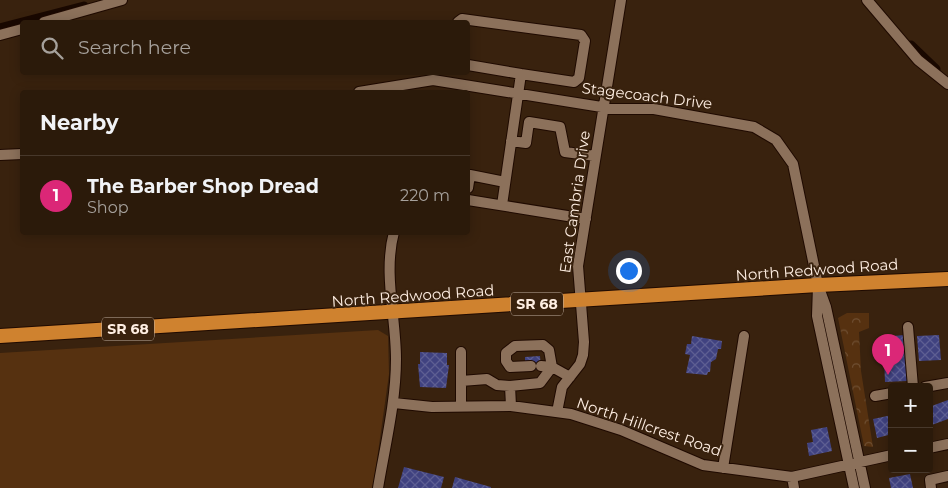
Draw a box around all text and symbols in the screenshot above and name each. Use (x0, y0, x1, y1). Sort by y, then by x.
search box (20, 20, 470, 75)
icon: search (38, 34, 66, 62)
text: Search here (78, 36, 191, 59)
street label: Stagecoach Drive (581, 78, 713, 113)
text: Nearby (40, 110, 119, 135)
street label: East Cambria Drive (555, 130, 594, 274)
text: The Barber Shop Dread (87, 175, 319, 198)
text: 1 (53, 186, 59, 205)
text: 220 m (400, 186, 450, 205)
text: Shop (87, 198, 129, 217)
street label: North Redwood Road (735, 254, 899, 285)
your location (616, 258, 642, 284)
street label: North Redwood Road (331, 280, 495, 311)
road number: SR 68 (511, 292, 563, 316)
road number: SR 68 (102, 318, 154, 340)
pin: 1 (872, 334, 904, 375)
map controls (888, 383, 933, 473)
button: + (888, 383, 933, 428)
street label: North Hillcrest Road (574, 393, 724, 460)
button: − (888, 428, 933, 473)

